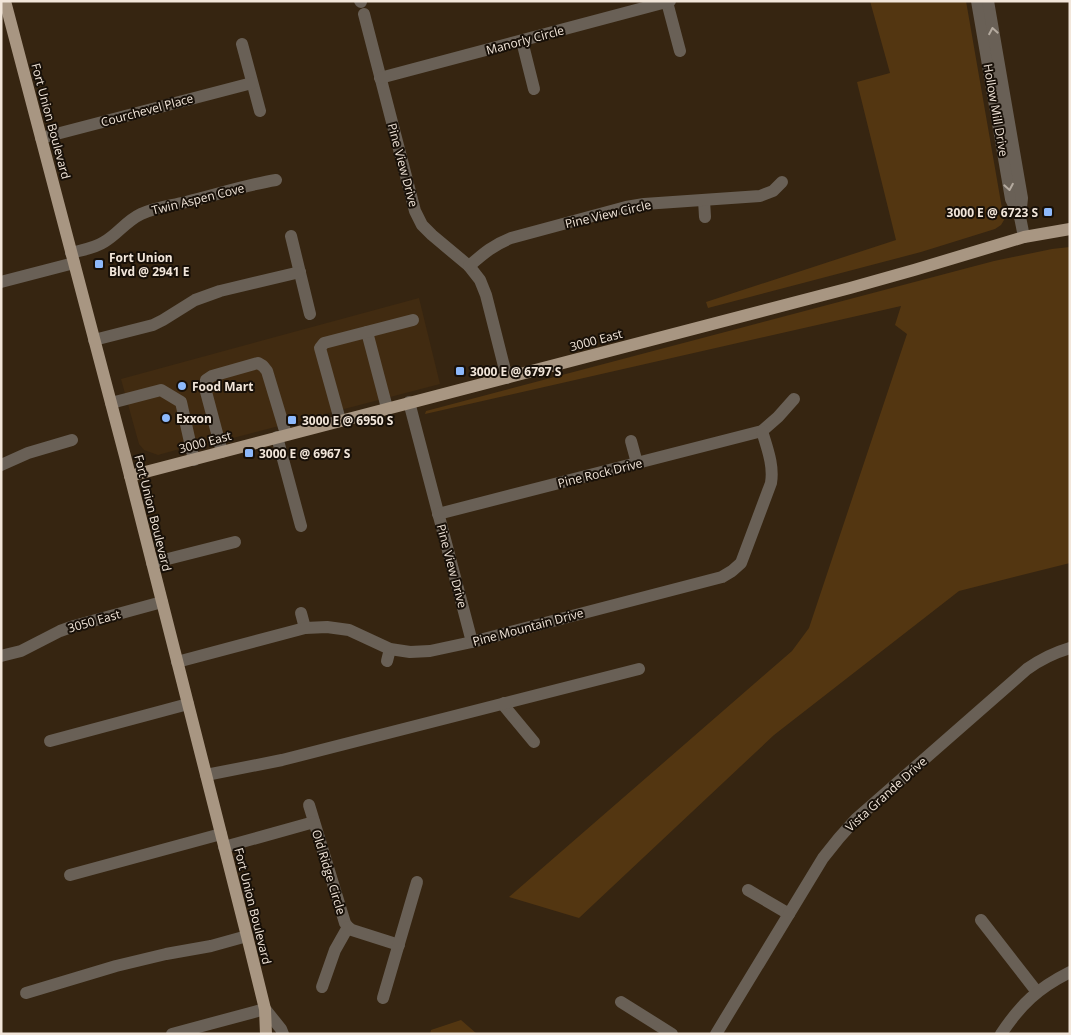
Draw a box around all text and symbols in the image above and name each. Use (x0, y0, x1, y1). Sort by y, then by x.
street label: Manorly Circle (484, 21, 566, 59)
one-way arrow (989, 27, 999, 36)
street label: Fort Union Boulevard (27, 61, 75, 181)
street label: Hollow Mill Drive (979, 62, 1013, 158)
street label: Courchevel Place (99, 89, 195, 131)
street label: Pine View Drive (384, 121, 422, 209)
street label: Twin Aspen Cove (150, 179, 246, 219)
one-way arrow (1004, 183, 1014, 192)
street label: Pine View Circle (563, 196, 653, 232)
place label: 3000 E @ 6723 S (947, 204, 1038, 221)
marker: 3000 E @ 6723 S (1042, 206, 1054, 218)
place label: Fort Union Blvd @ 2941 E (109, 249, 190, 280)
marker: Fort Union Blvd @ 2941 E (93, 258, 105, 270)
street label: 3000 East (568, 325, 624, 355)
place label: 3000 E @ 6797 S (470, 363, 562, 380)
marker: 3000 E @ 6797 S (454, 365, 466, 377)
place label: Food Mart (192, 378, 253, 395)
marker: Food Mart (176, 380, 188, 392)
place label: Exxon (176, 410, 212, 427)
marker: Exxon (160, 412, 172, 424)
place label: 3000 E @ 6950 S (302, 412, 394, 429)
marker: 3000 E @ 6950 S (286, 414, 298, 426)
street label: 3000 East (177, 427, 233, 457)
place label: 3000 E @ 6967 S (259, 445, 351, 462)
marker: 3000 E @ 6967 S (243, 447, 255, 459)
street label: Fort Union Boulevard (130, 453, 176, 573)
street label: Pine Rock Drive (556, 454, 644, 492)
street label: Pine View Drive (433, 522, 471, 610)
street label: Pine Mountain Drive (471, 604, 586, 650)
street label: 3050 East (66, 605, 122, 637)
street label: Vista Grande Drive (842, 753, 931, 835)
street label: Old Ridge Circle (308, 827, 350, 917)
street label: Fort Union Boulevard (230, 846, 276, 966)

